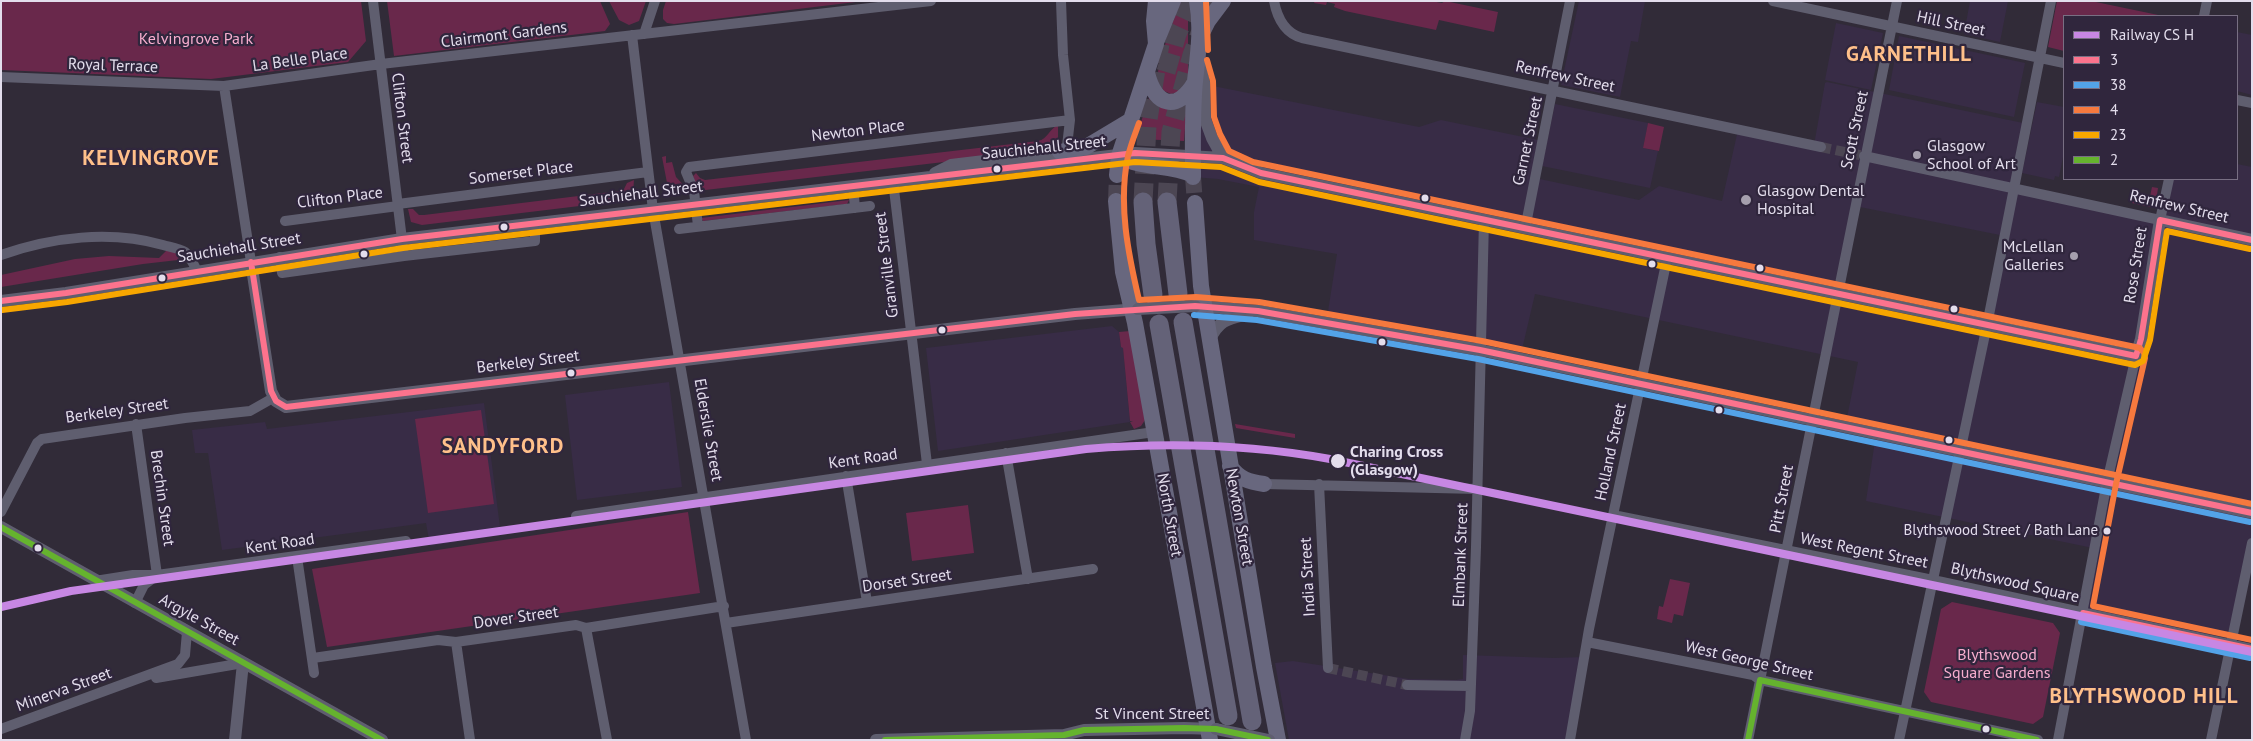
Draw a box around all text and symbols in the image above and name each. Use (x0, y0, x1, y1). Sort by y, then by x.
street label: Hill Street (1915, 7, 1987, 41)
legend (2063, 15, 2238, 180)
street label: Clairmont Gardens (440, 18, 568, 52)
text: Railway CS H (2110, 25, 2194, 44)
park label: Kelvingrove Park (139, 29, 253, 49)
district label: GARNETHILL (1845, 42, 1973, 68)
street label: La Belle Place (251, 44, 349, 76)
text: 3 (2110, 50, 2118, 69)
street label: Royal Terrace (68, 55, 158, 77)
street label: Renfrew Street (1514, 57, 1616, 97)
street label: Clifton Street (387, 72, 417, 164)
text: 38 (2110, 75, 2126, 94)
street label: Scott Street (1837, 89, 1873, 171)
street label: Garnet Street (1509, 95, 1547, 187)
text: 4 (2110, 100, 2118, 119)
street label: Newton Place (810, 116, 906, 146)
text: 23 (2110, 125, 2126, 144)
street label: Sauchiehall Street (981, 132, 1107, 164)
place label: Glasgow School of Art (1927, 136, 2016, 174)
district label: KELVINGROVE (81, 146, 221, 172)
marker: Glasgow School of Art (1911, 149, 1923, 161)
text: 2 (2110, 150, 2118, 169)
street label: Somerset Place (468, 157, 574, 189)
unlabelled marker (992, 164, 1002, 174)
street label: Sauchiehall Street (578, 177, 704, 211)
place label: Glasgow Dental Hospital (1757, 181, 1865, 219)
street label: Clifton Place (296, 183, 384, 213)
street label: Renfrew Street (2128, 186, 2230, 228)
unlabelled marker (1420, 193, 1430, 203)
marker: Glasgow Dental Hospital (1739, 193, 1753, 207)
street label: Granville Street (871, 211, 903, 319)
unlabelled marker (499, 222, 509, 232)
street label: Rose Street (2120, 225, 2152, 305)
street label: Sauchiehall Street (176, 229, 302, 267)
place label: McLellan Galleries (2003, 237, 2064, 275)
unlabelled marker (359, 249, 369, 259)
marker: McLellan Galleries (2068, 250, 2080, 262)
unlabelled marker (1647, 259, 1657, 269)
unlabelled marker (1755, 263, 1765, 273)
unlabelled marker (157, 273, 167, 283)
unlabelled marker (1949, 304, 1959, 314)
unlabelled marker (937, 325, 947, 335)
unlabelled marker (1377, 337, 1387, 347)
street label: Berkeley Street (475, 346, 581, 378)
unlabelled marker (566, 368, 576, 378)
street label: Elderslie Street (689, 377, 727, 483)
street label: Berkeley Street (64, 394, 170, 428)
street label: Holland Street (1591, 402, 1631, 502)
unlabelled marker (1714, 405, 1724, 415)
district label: SANDYFORD (441, 434, 565, 460)
unlabelled marker (1944, 435, 1954, 445)
place label: Charing Cross (Glasgow) (1350, 442, 1443, 480)
street label: Kent Road (827, 445, 899, 473)
street label: Brechin Street (146, 449, 178, 547)
marker: Charing Cross (Glasgow) (1329, 452, 1347, 470)
street label: Pitt Street (1766, 463, 1798, 535)
street label: Newton Street (1221, 467, 1257, 567)
street label: North Street (1152, 472, 1186, 558)
street label: Elmbank Street (1450, 503, 1472, 607)
place label: Blythswood Street / Bath Lane (1903, 522, 2098, 540)
marker: Blythswood Street / Bath Lane (2102, 526, 2112, 536)
street label: West Regent Street (1798, 529, 1930, 573)
street label: Kent Road (244, 530, 316, 558)
street label: India Street (1296, 537, 1320, 617)
unlabelled marker (33, 543, 43, 553)
street label: Blythswood Square (1949, 559, 2081, 607)
street label: Dorset Street (861, 565, 953, 597)
street label: Argyle Street (156, 590, 242, 650)
street label: Dover Street (473, 603, 559, 633)
street label: West George Street (1683, 637, 1815, 685)
park label: Blythswood Square Gardens (1944, 645, 2050, 683)
street label: Minerva Street (14, 664, 114, 716)
district label: BLYTHSWOOD HILL (2048, 684, 2240, 710)
street label: St Vincent Street (1095, 704, 1209, 724)
unlabelled marker (1981, 724, 1991, 734)

